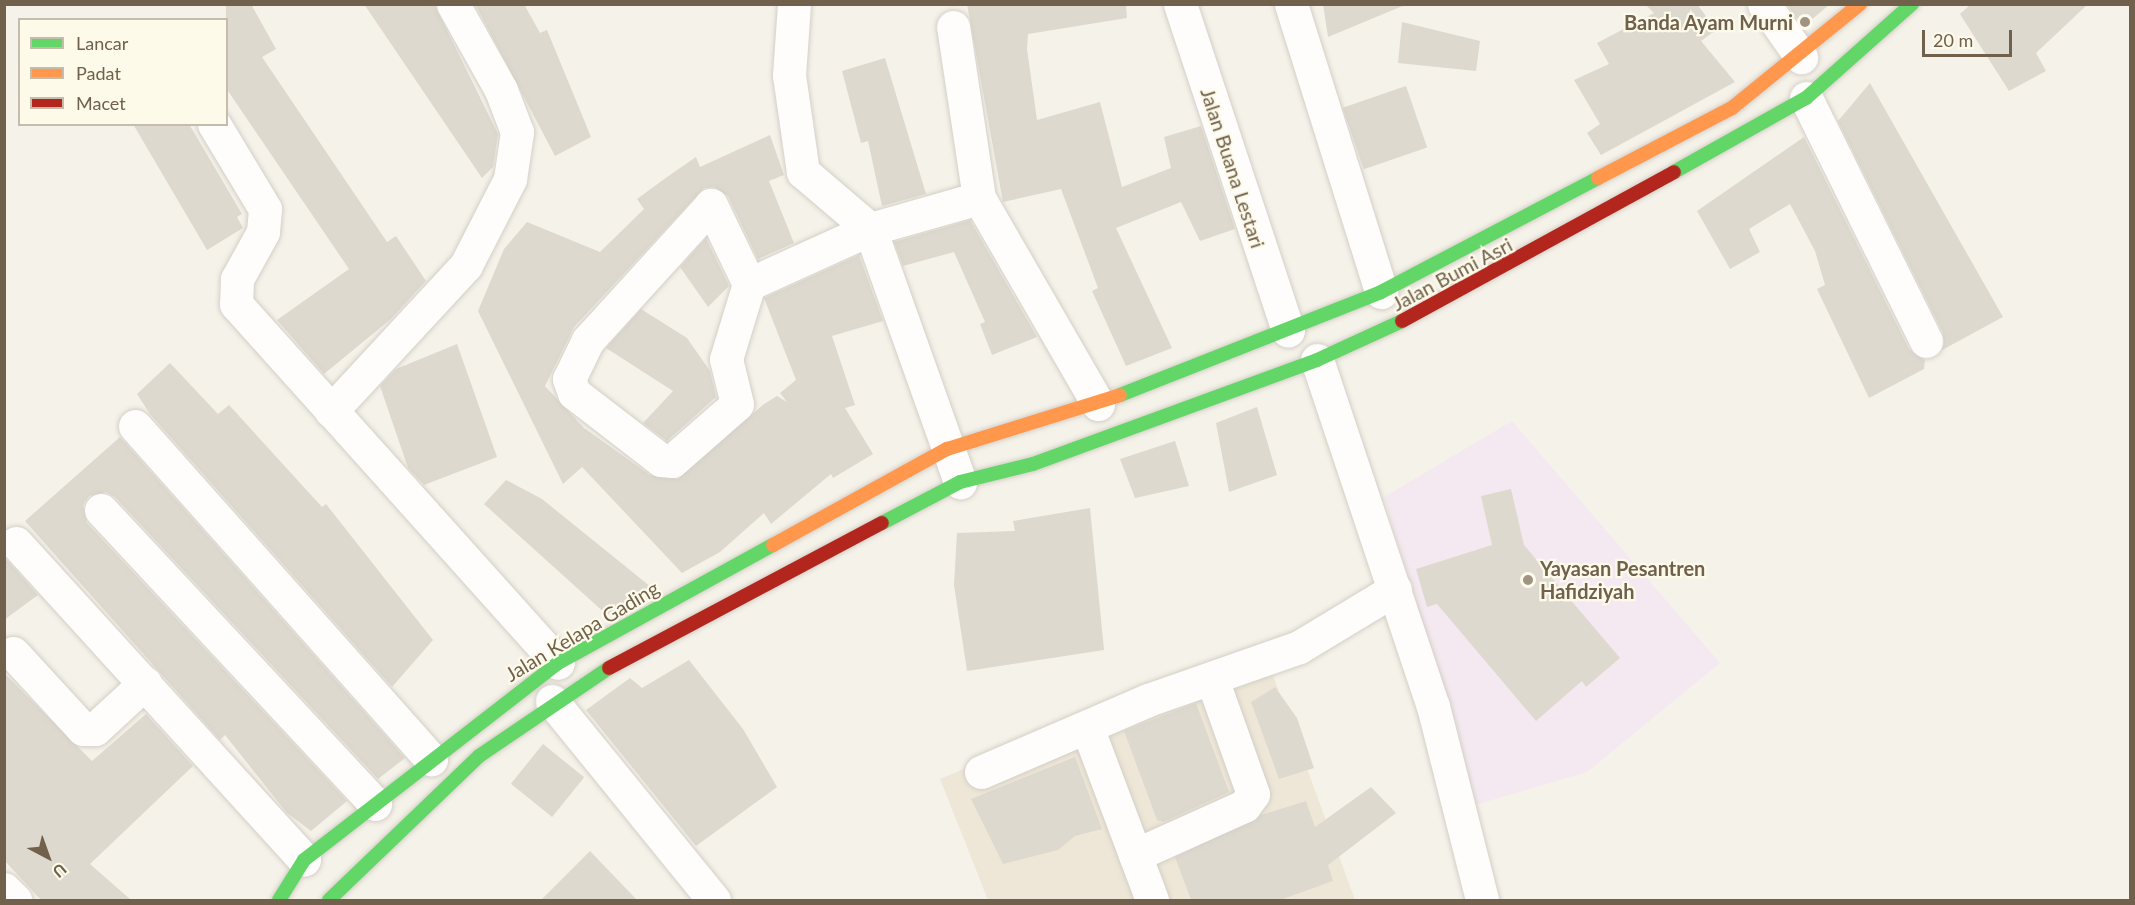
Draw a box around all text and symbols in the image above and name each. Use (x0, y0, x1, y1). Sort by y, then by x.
place label: Banda Ayam Murni (1623, 10, 1793, 34)
marker: Banda Ayam Murni (1798, 15, 1812, 29)
legend (18, 18, 228, 126)
scale bar (1925, 18, 2015, 56)
text: 20 m (1933, 29, 1973, 51)
text: Lancar (76, 32, 128, 54)
text: Padat (76, 62, 121, 84)
street label: Jalan Buana Lestari (1196, 85, 1270, 251)
text: Macet (76, 92, 126, 114)
street label: Jalan Bumi Asri (1387, 232, 1517, 316)
place label: Yayasan Pesantren Hafidziyah (1540, 556, 1705, 603)
marker: Yayasan Pesantren Hafidziyah (1521, 573, 1535, 587)
street label: Jalan Kelapa Gading (501, 576, 663, 686)
north arrow (18, 827, 78, 887)
text: U (49, 860, 71, 882)

